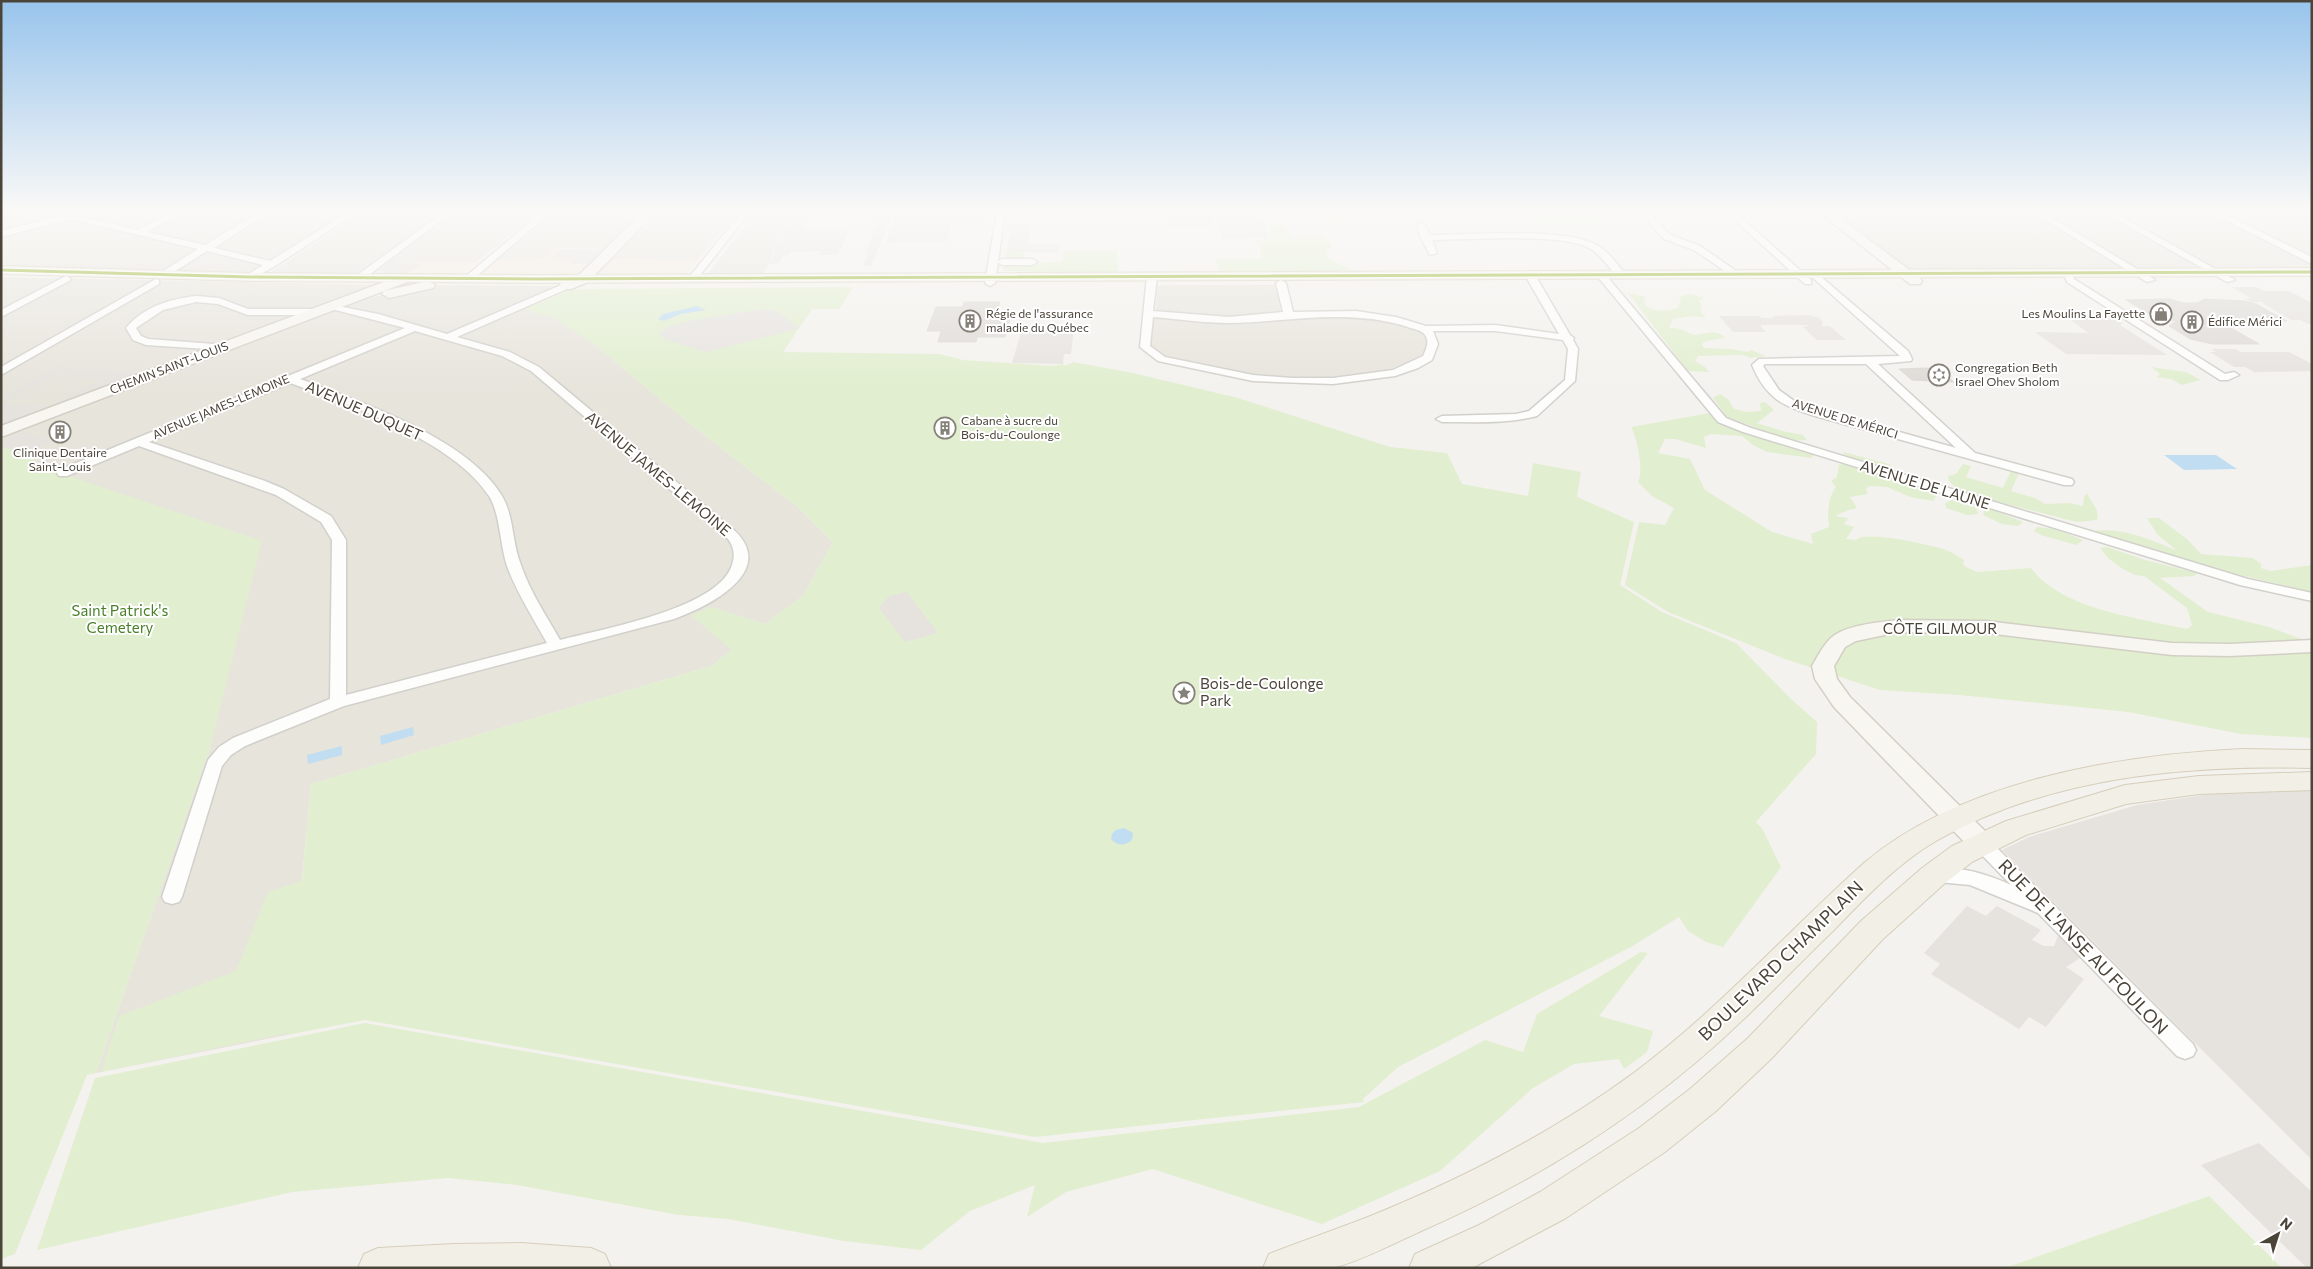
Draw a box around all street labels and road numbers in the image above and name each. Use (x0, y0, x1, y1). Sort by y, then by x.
street label: CHEMIN SAINT-LOUIS (107, 338, 230, 396)
street label: AVENUE JAMES-LEMOINE (150, 371, 291, 442)
street label: AVENUE DUQUET (303, 376, 426, 444)
street label: AVENUE DE MÉRICI (1791, 395, 1900, 441)
street label: AVENUE JAMES-LEMOINE (582, 407, 735, 539)
street label: AVENUE DE LAUNE (1858, 456, 1993, 512)
street label: CÔTE GILMOUR (1883, 618, 1997, 637)
street label: RUE DE L'ANSE AU FOULON (1994, 854, 2173, 1038)
street label: BOULEVARD CHAMPLAIN (1693, 876, 1867, 1045)

